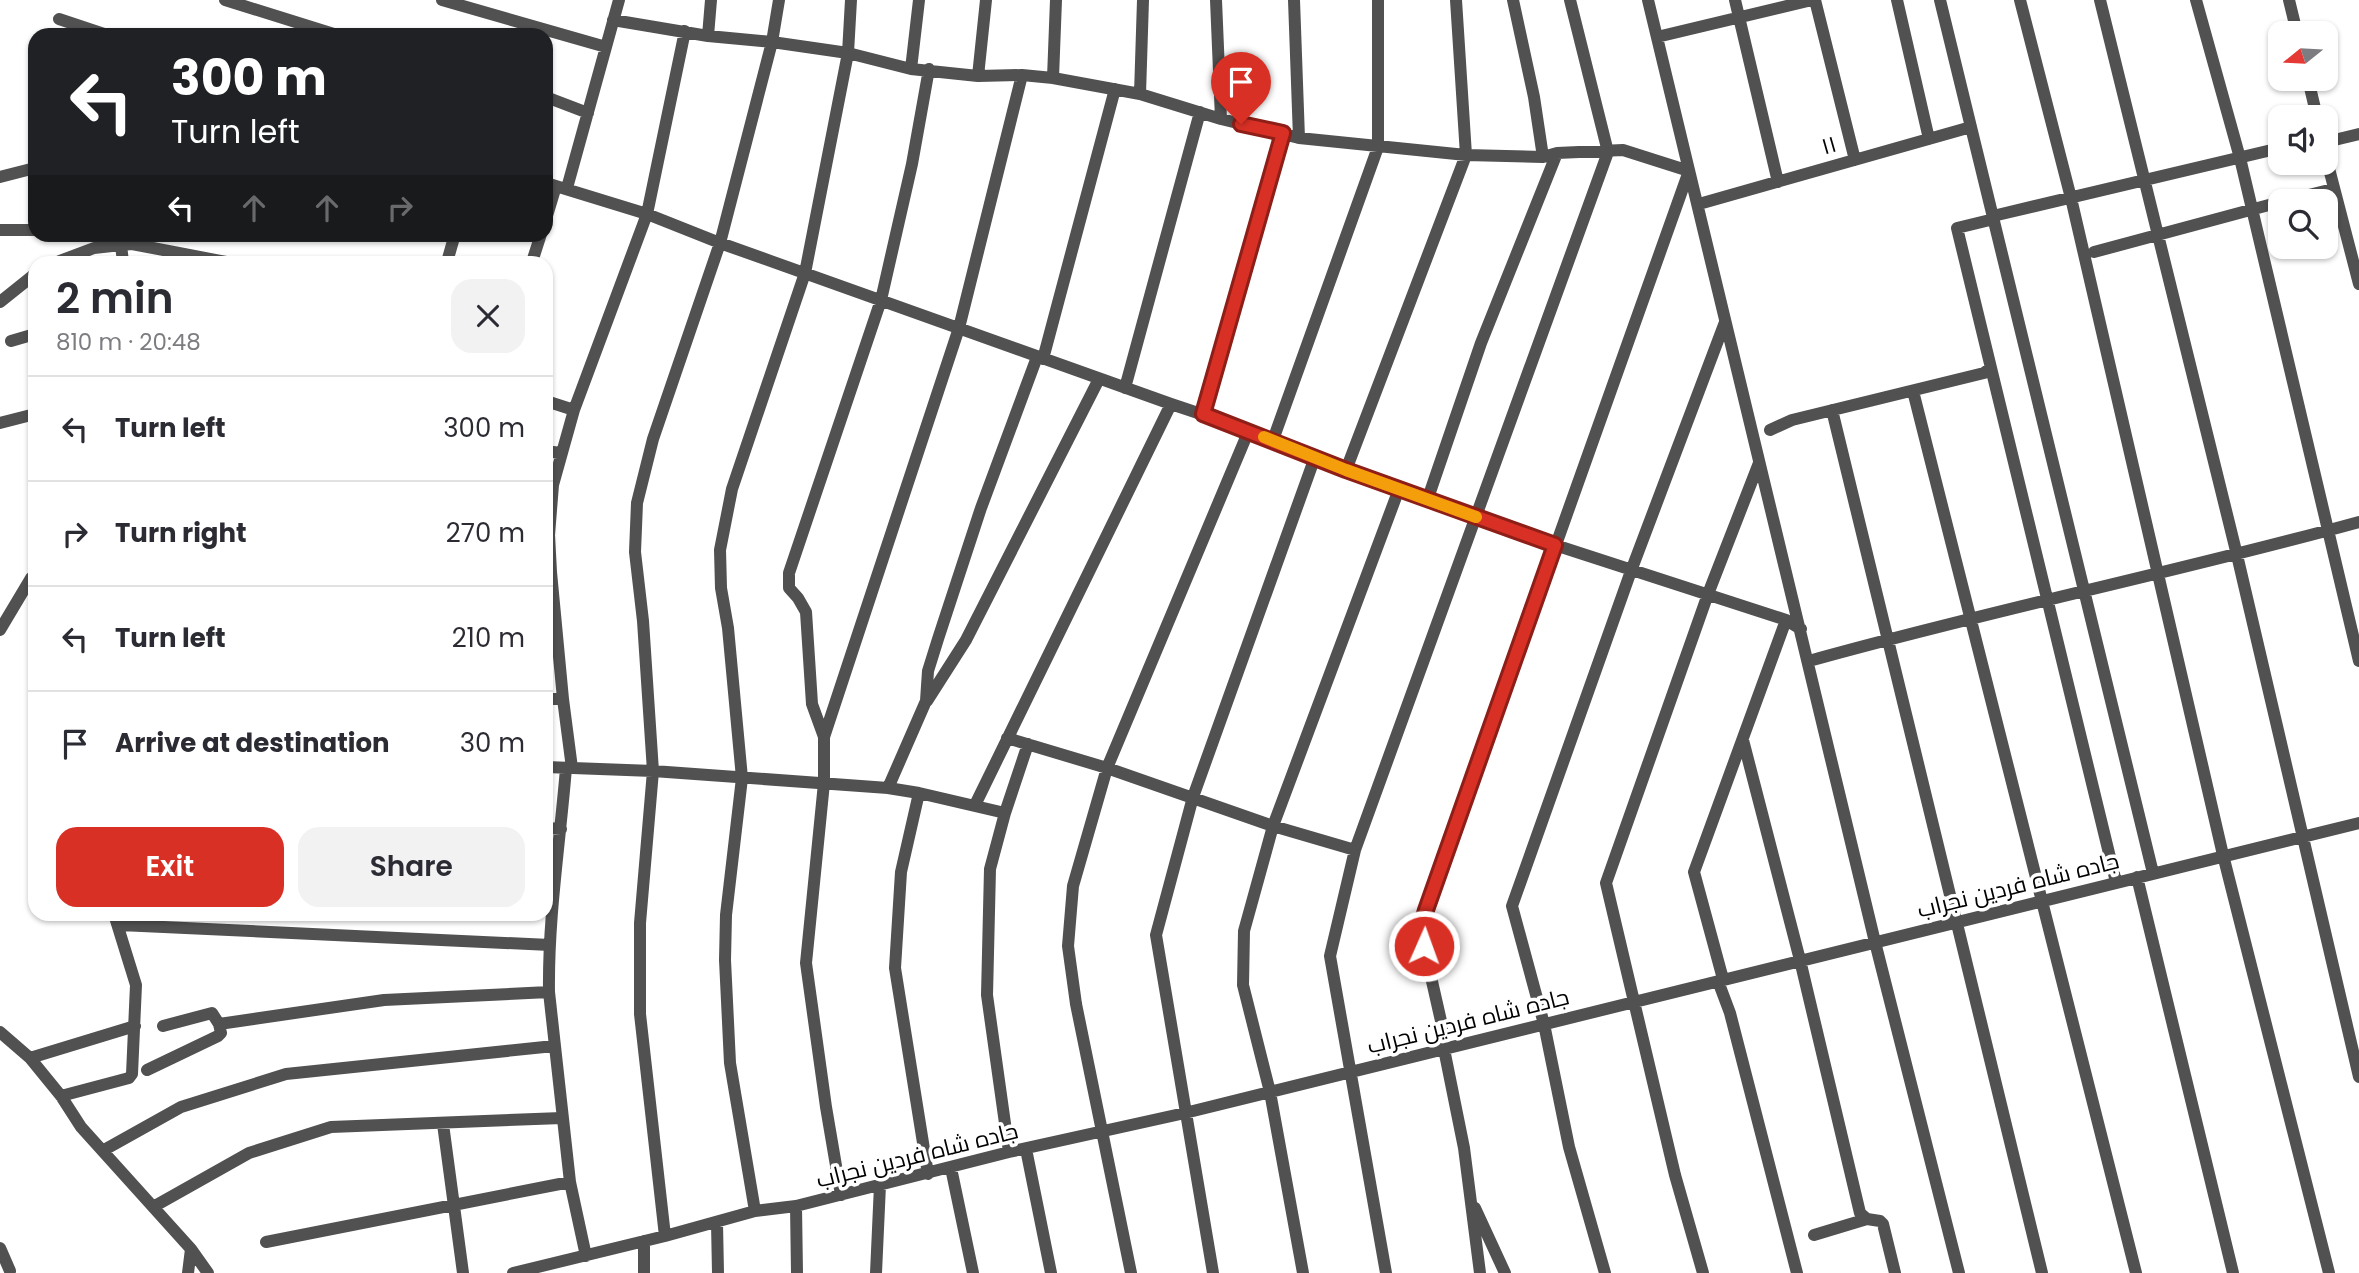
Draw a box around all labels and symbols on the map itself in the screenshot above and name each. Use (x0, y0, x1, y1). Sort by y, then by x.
north arrow (2268, 21, 2338, 91)
pin (1211, 52, 1271, 124)
street label: ۱۱ (1818, 128, 1840, 162)
street label: جاده شاه فردین نجراب (1914, 844, 2122, 926)
position arrow (1387, 909, 1461, 983)
street label: جاده شاه فردین نجراب (1364, 980, 1572, 1062)
street label: جاده شاه فردین نجراب (813, 1114, 1021, 1196)

